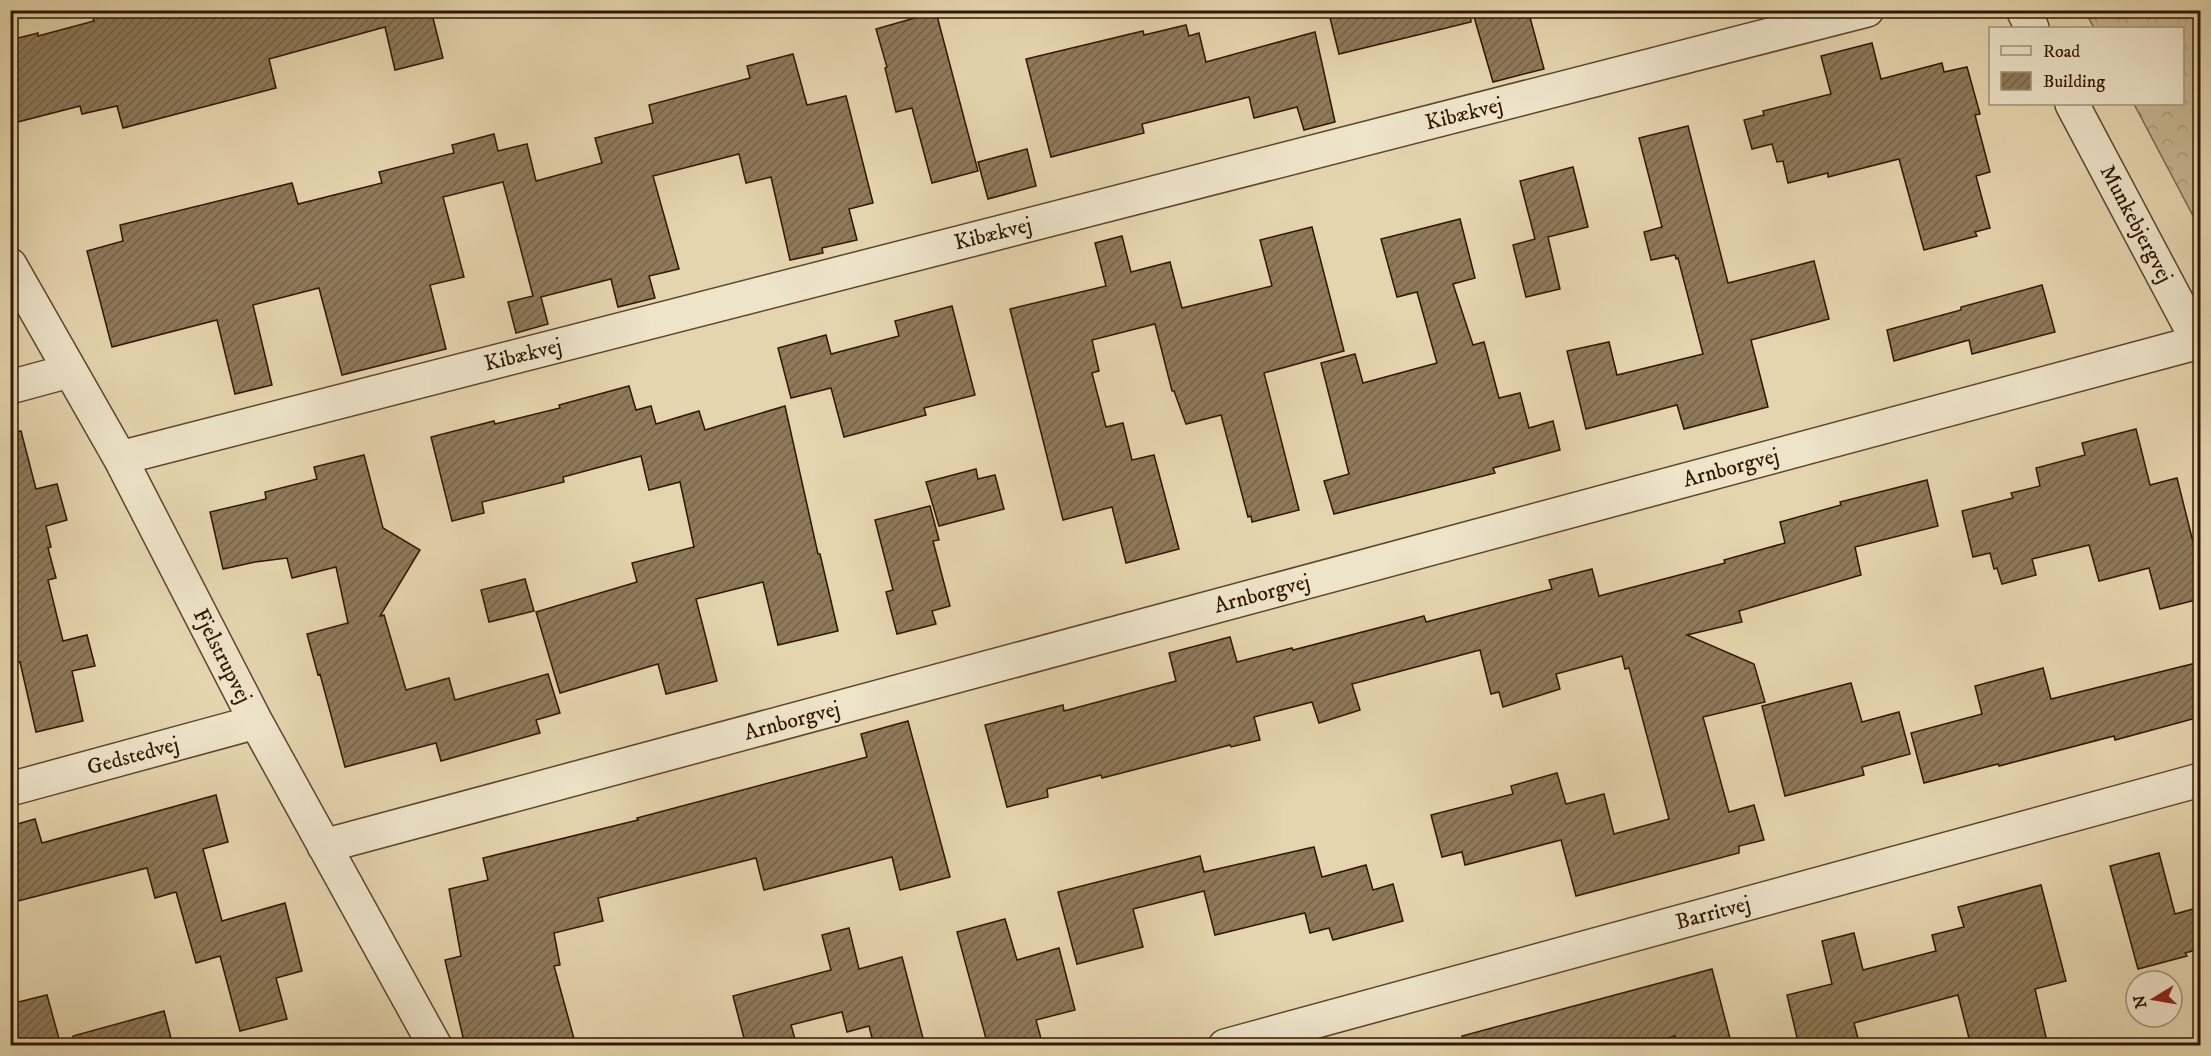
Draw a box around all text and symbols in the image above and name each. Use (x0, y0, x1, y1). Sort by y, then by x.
legend (1989, 27, 2184, 105)
text: Road (2043, 41, 2080, 63)
text: Building (2043, 71, 2105, 93)
street label: Kibækvej (1422, 91, 1506, 137)
street label: Munkebjergvej (2094, 160, 2178, 288)
street label: Kibækvej (951, 211, 1035, 257)
street label: Kibækvej (481, 332, 565, 378)
street label: Arnborgvej (1680, 442, 1782, 494)
street label: Arnborgvej (1211, 568, 1313, 620)
street label: Fjelstrupvej (187, 604, 257, 708)
street label: Arnborgvej (741, 695, 843, 747)
street label: Gedstedvej (84, 731, 182, 781)
street label: Barritvej (1673, 890, 1753, 936)
north arrow (2124, 969, 2184, 1029)
text: N (2129, 993, 2151, 1010)

